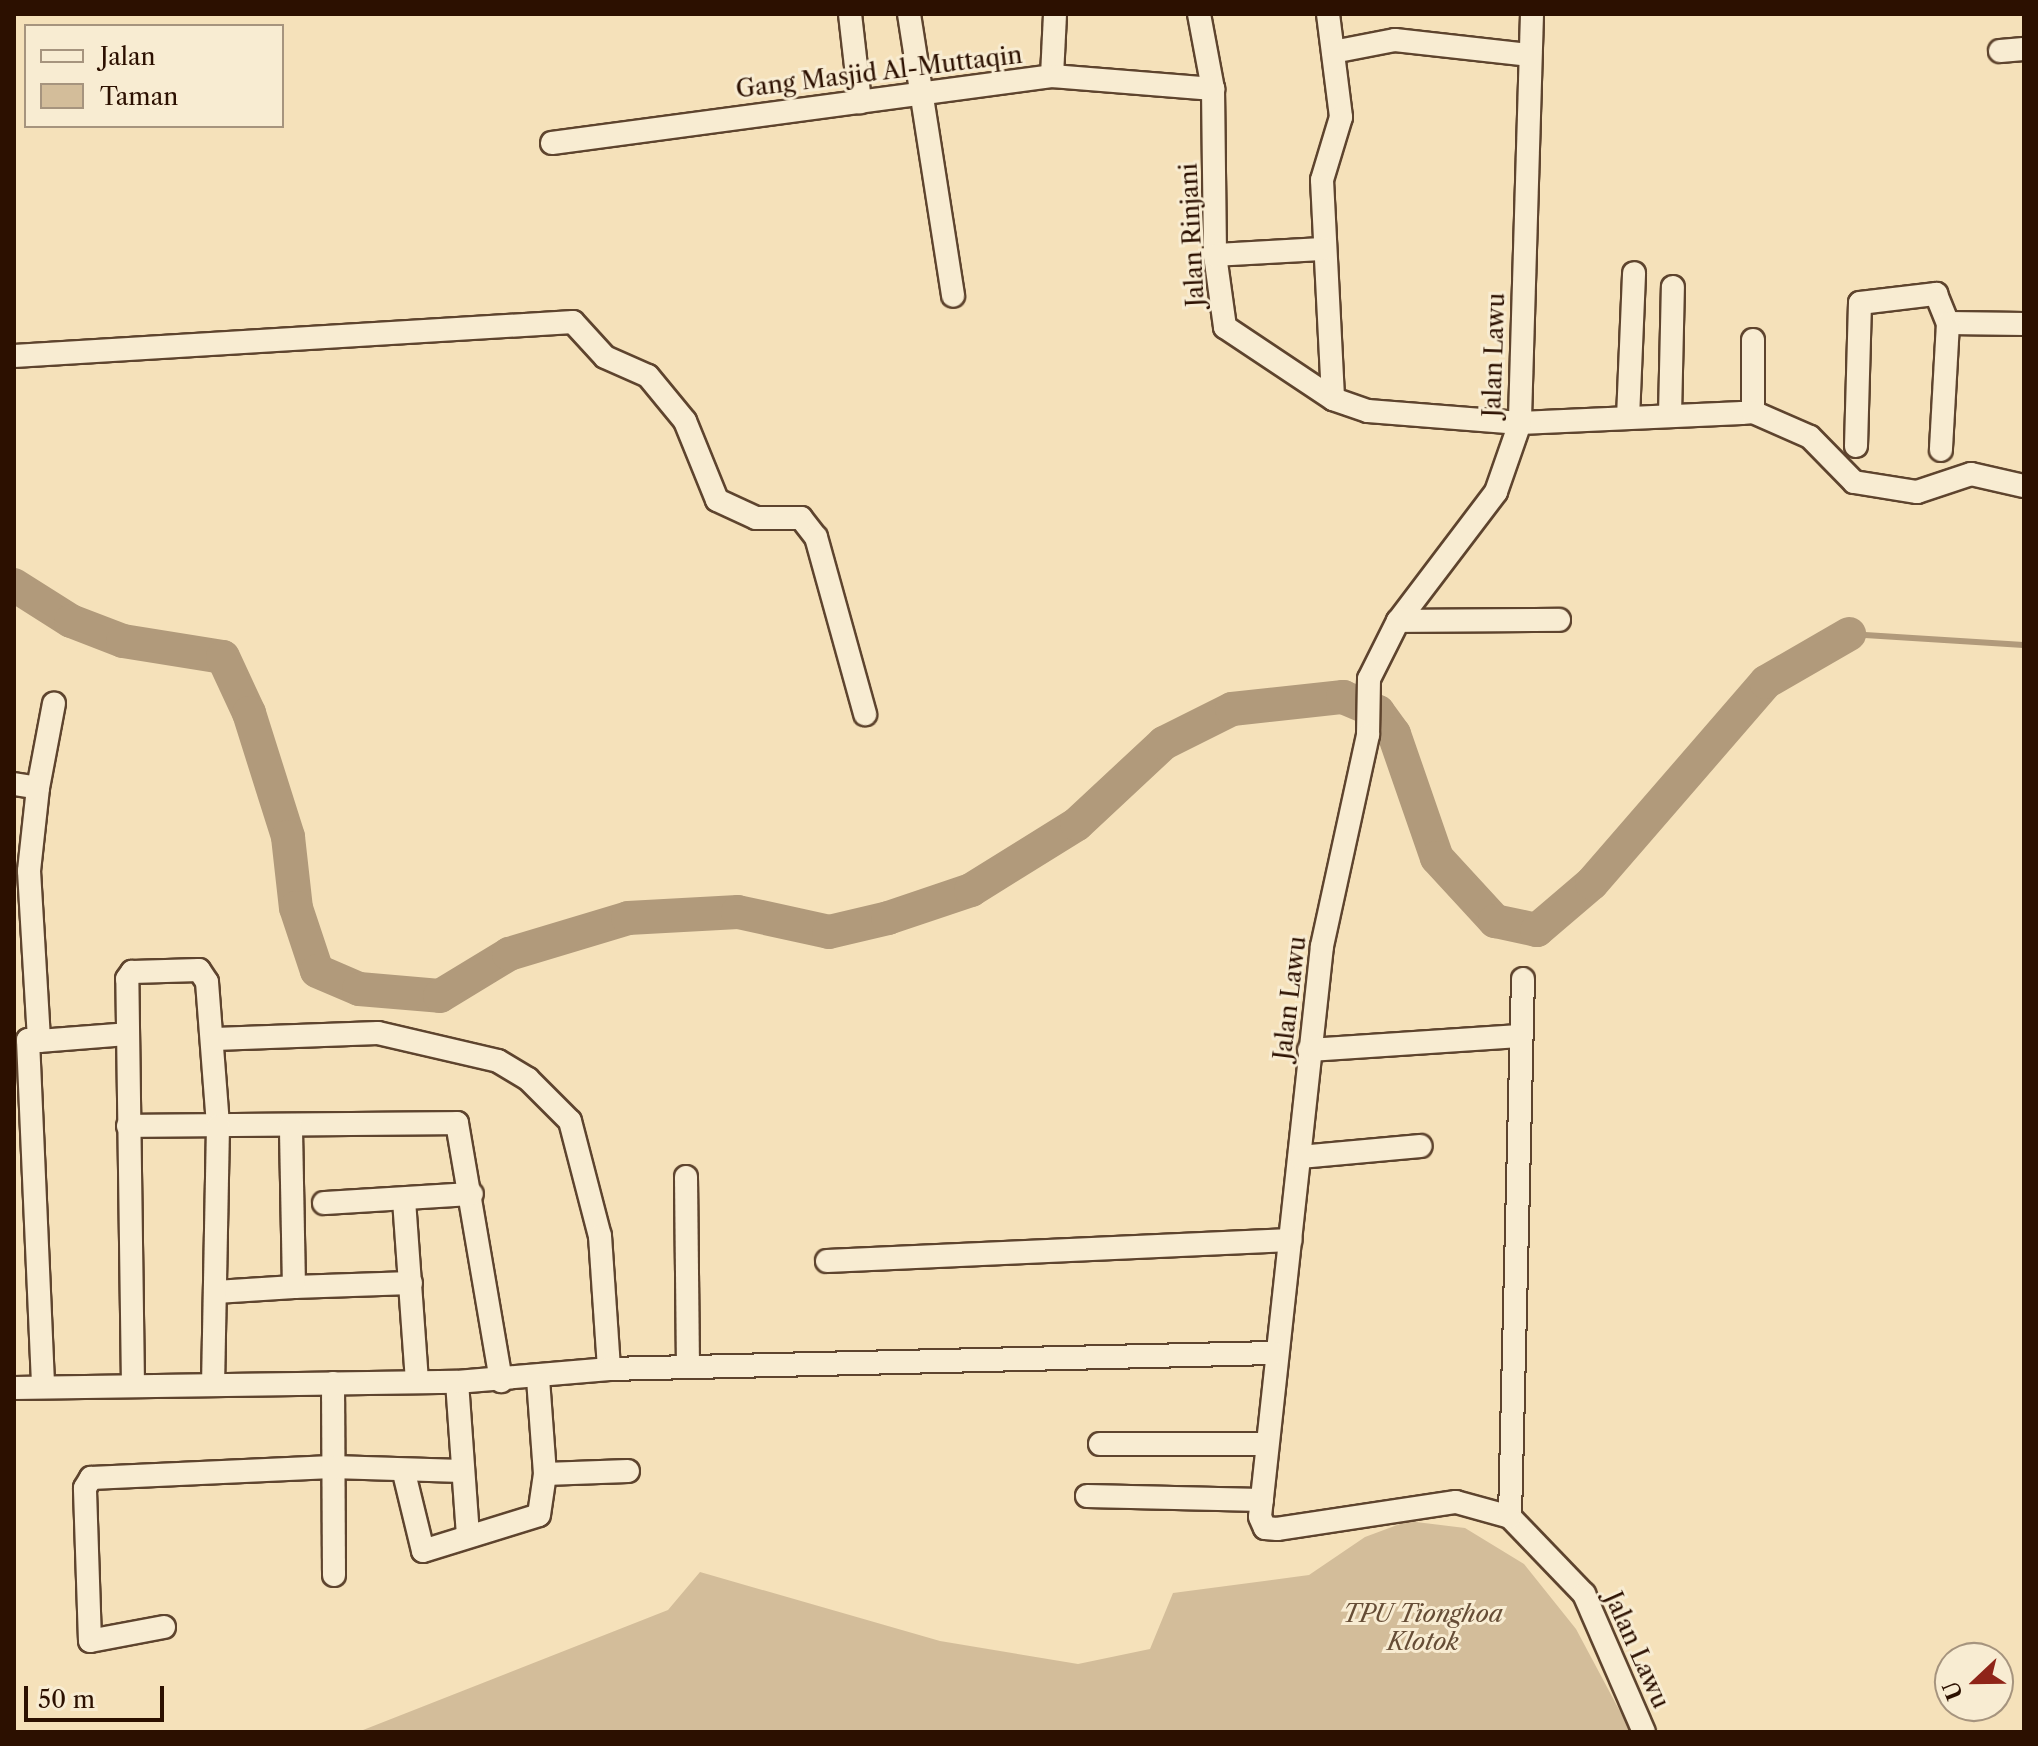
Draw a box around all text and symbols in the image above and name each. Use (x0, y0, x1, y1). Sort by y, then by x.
legend (24, 24, 284, 128)
street label: Gang Masjid Al-Muttaqin (734, 40, 1024, 104)
text: Jalan (100, 42, 156, 71)
text: Taman (100, 82, 178, 111)
street label: Jalan Rinjani (1174, 162, 1210, 308)
street label: Jalan Lawu (1477, 292, 1511, 418)
street label: Jalan Lawu (1268, 935, 1312, 1061)
street label: Jalan Lawu (1599, 1587, 1675, 1713)
park label: TPU Tionghoa Klotok (1343, 1600, 1503, 1656)
north arrow (1934, 1642, 2014, 1722)
scale bar (28, 1670, 168, 1720)
text: U (1937, 1677, 1969, 1704)
text: 50 m (38, 1685, 95, 1714)

